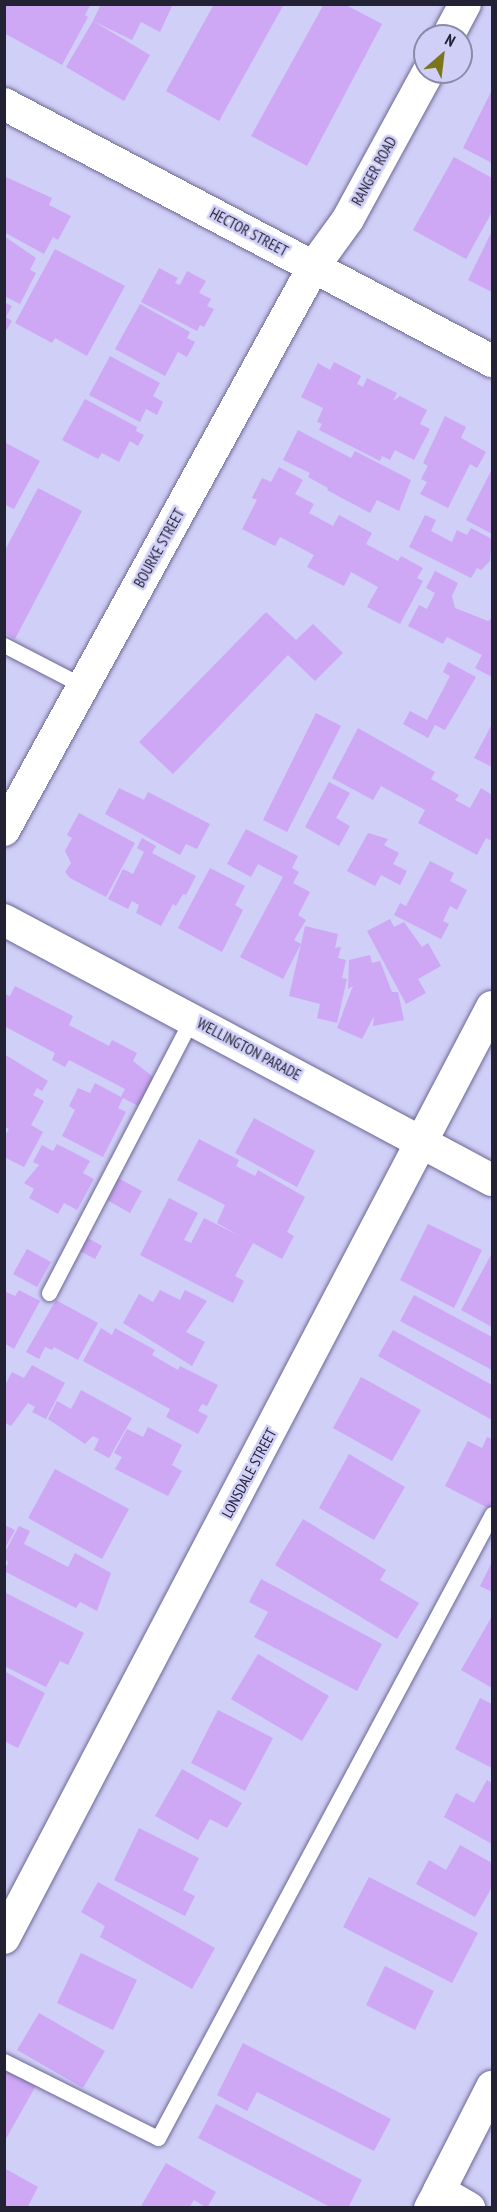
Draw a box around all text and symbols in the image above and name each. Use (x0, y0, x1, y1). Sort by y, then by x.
north arrow (413, 24, 473, 84)
text: N (442, 29, 459, 51)
street label: RANGER ROAD (348, 133, 400, 209)
street label: HECTOR STREET (207, 204, 291, 260)
street label: BOURKE STREET (130, 505, 188, 591)
street label: WELLINGTON PARADE (194, 1014, 304, 1084)
street label: LONSDALE STREET (218, 1425, 280, 1521)

